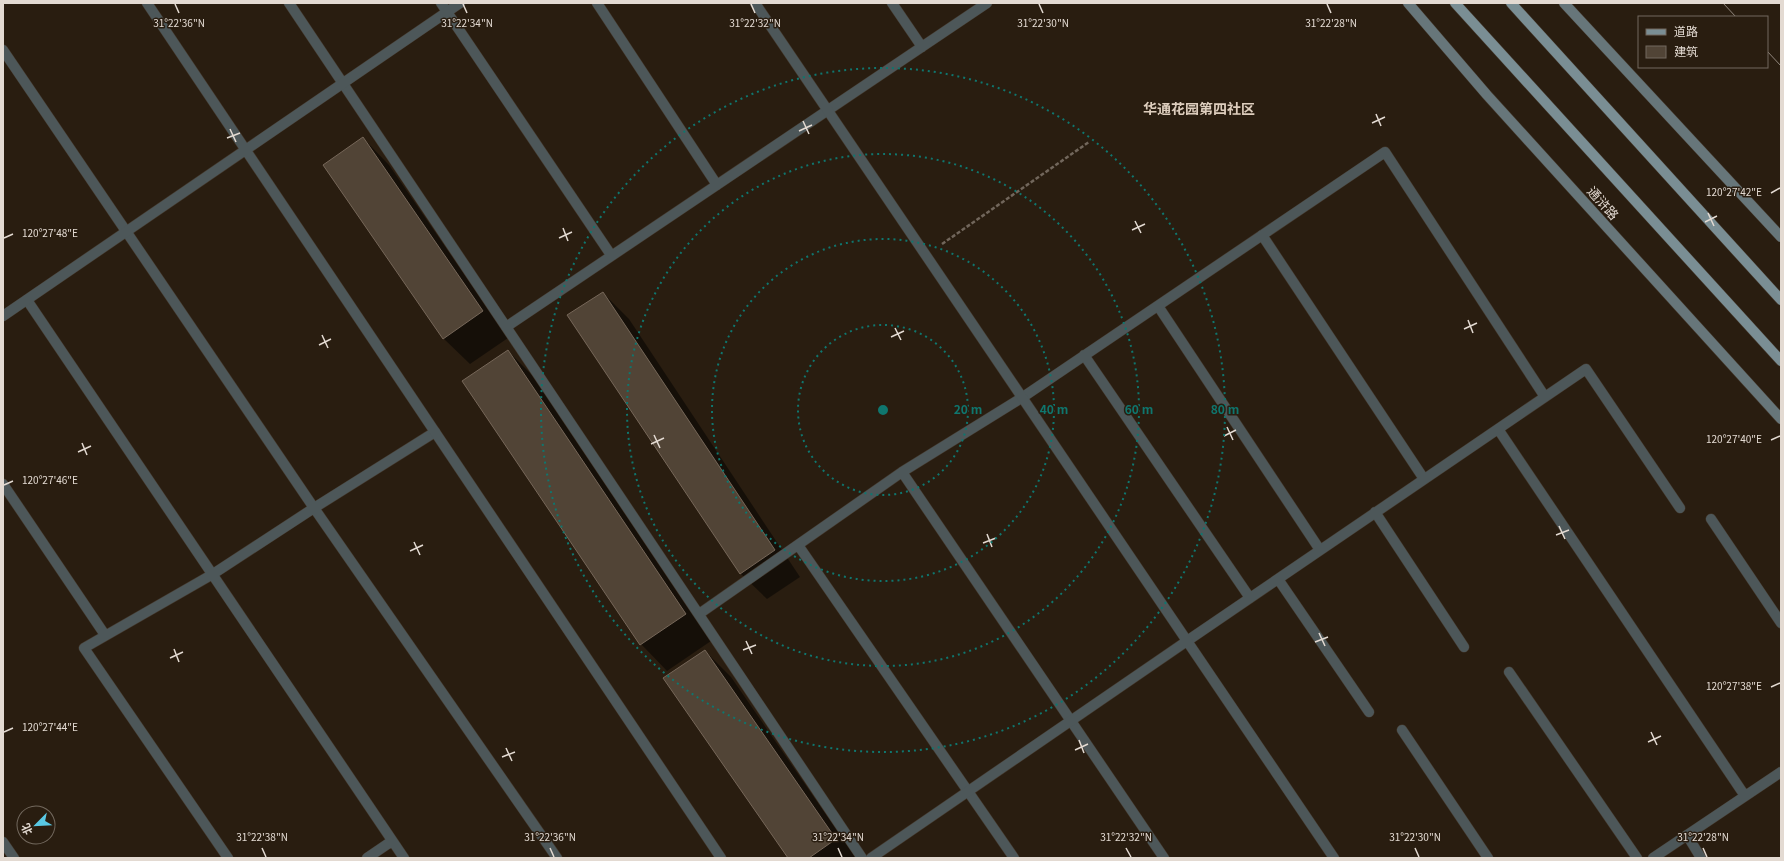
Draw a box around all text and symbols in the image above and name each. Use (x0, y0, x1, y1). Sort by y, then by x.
text: 31°22'36"N (153, 15, 205, 30)
text: 31°22'34"N (441, 15, 493, 30)
text: 31°22'32"N (729, 15, 781, 30)
text: 31°22'30"N (1017, 15, 1069, 30)
text: 31°22'28"N (1305, 15, 1357, 30)
legend (1638, 16, 1768, 68)
text: 道路 (1674, 22, 1698, 39)
text: 建筑 (1674, 42, 1698, 59)
district label: 华通花园第四社区 (1143, 98, 1255, 118)
street label: 通浒路 (1583, 182, 1623, 224)
text: 120°27'42"E (1706, 184, 1762, 199)
text: 120°27'48"E (22, 225, 78, 240)
text: 20 m (954, 400, 982, 417)
text: 40 m (1040, 400, 1068, 417)
text: 60 m (1125, 400, 1153, 417)
text: 80 m (1211, 400, 1239, 417)
centre of rings (876, 403, 890, 417)
text: 120°27'40"E (1706, 431, 1762, 446)
text: 120°27'46"E (22, 472, 78, 487)
text: 120°27'38"E (1706, 678, 1762, 693)
text: 120°27'44"E (22, 719, 78, 734)
north arrow (16, 805, 56, 845)
text: 北 (16, 821, 35, 838)
text: 31°22'38"N (236, 829, 288, 844)
text: 31°22'36"N (524, 829, 576, 844)
text: 31°22'34"N (812, 829, 864, 844)
text: 31°22'32"N (1100, 829, 1152, 844)
text: 31°22'30"N (1389, 829, 1441, 844)
text: 31°22'28"N (1677, 829, 1729, 844)

